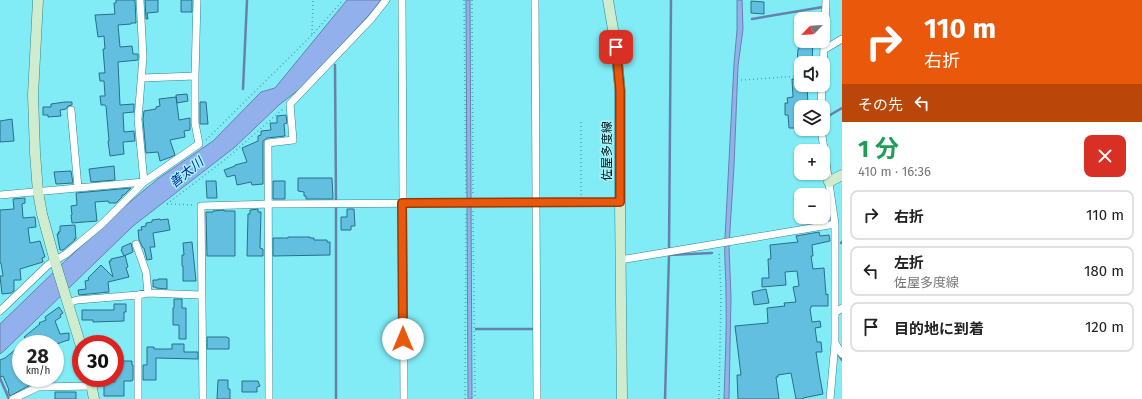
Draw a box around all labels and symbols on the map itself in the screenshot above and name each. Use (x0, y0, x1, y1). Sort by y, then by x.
north arrow (794, 12, 830, 48)
pin (599, 30, 633, 64)
street label: 佐屋多度線 (600, 121, 614, 181)
water label: 善太川 (166, 153, 208, 190)
position arrow (382, 318, 424, 360)
speed limit sign: 30 (72, 335, 124, 387)

